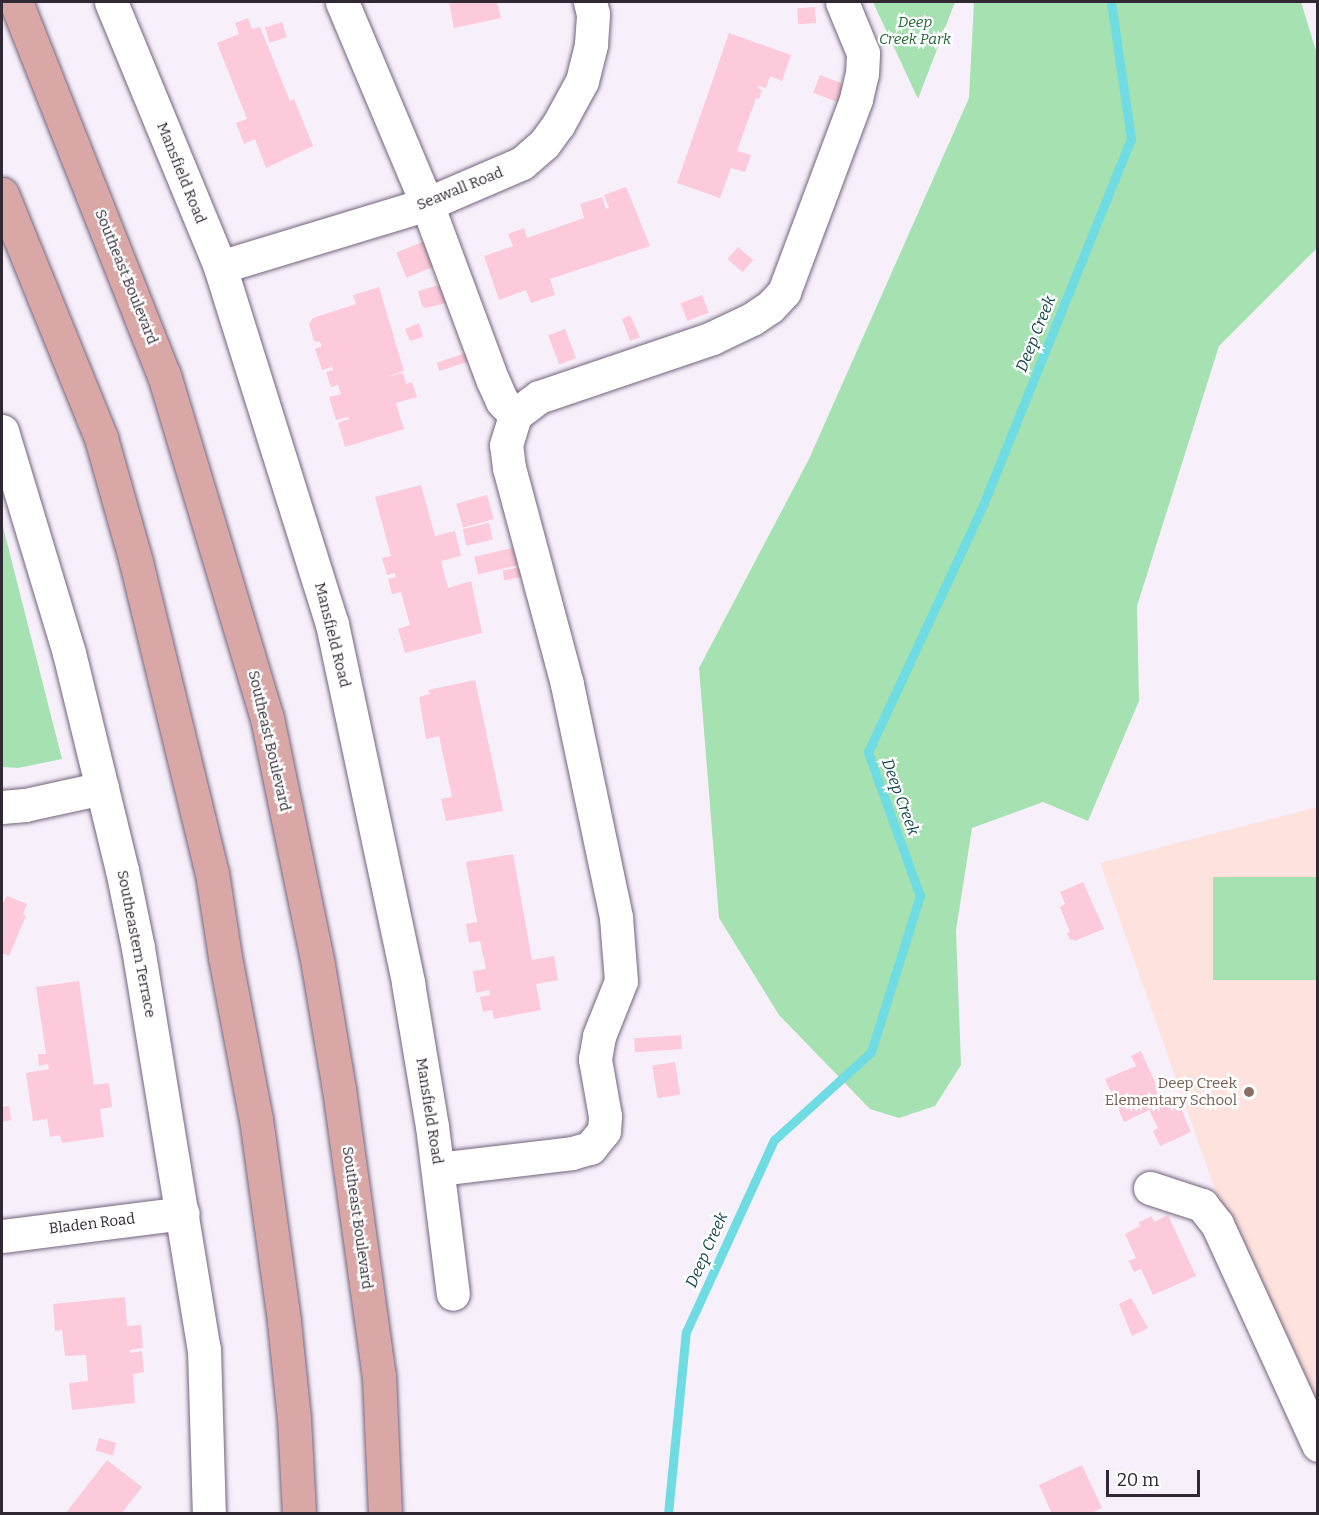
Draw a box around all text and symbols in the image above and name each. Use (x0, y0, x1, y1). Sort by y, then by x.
park label: Deep Creek Park (879, 13, 951, 48)
street label: Mansfield Road (153, 120, 209, 226)
street label: Seawall Road (414, 163, 506, 215)
street label: Southeast Boulevard (91, 207, 161, 347)
water label: Deep Creek (1012, 293, 1060, 375)
street label: Mansfield Road (310, 581, 354, 689)
street label: Southeast Boulevard (244, 669, 294, 813)
water label: Deep Creek (877, 756, 923, 838)
street label: Southeastern Terrace (113, 869, 159, 1019)
street label: Mansfield Road (412, 1056, 446, 1166)
place label: Deep Creek Elementary School (1105, 1074, 1237, 1109)
marker: Deep Creek Elementary School (1242, 1085, 1256, 1099)
street label: Southeast Boulevard (338, 1145, 376, 1291)
water label: Deep Creek (682, 1209, 732, 1291)
street label: Bladen Road (48, 1210, 136, 1238)
scale bar (1109, 1458, 1204, 1496)
text: 20 m (1117, 1469, 1159, 1491)

